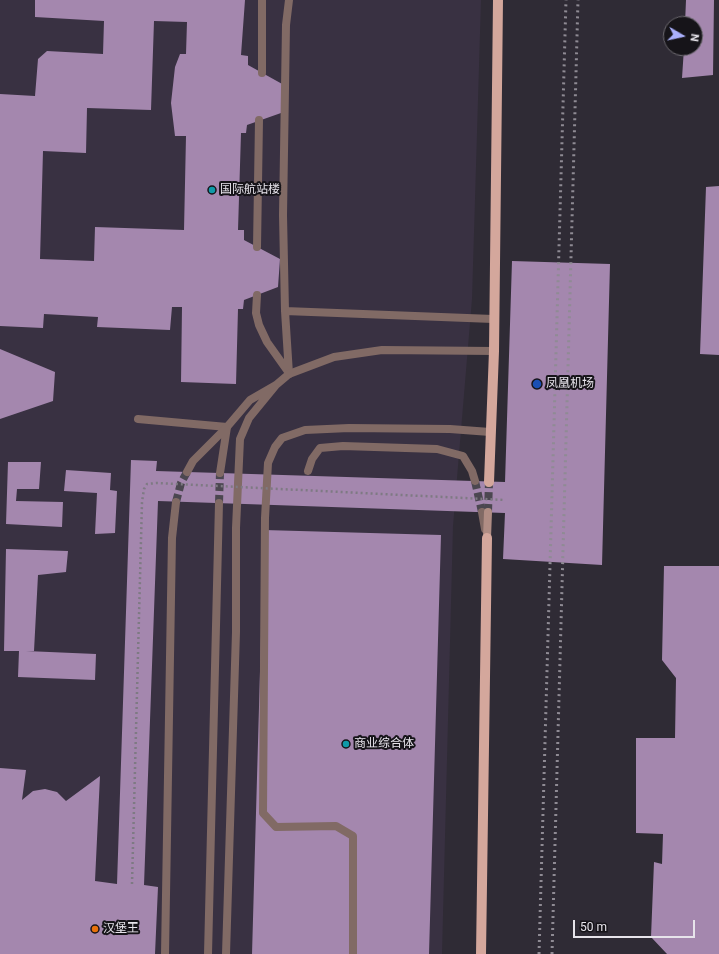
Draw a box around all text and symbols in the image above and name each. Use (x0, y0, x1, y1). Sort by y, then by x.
north arrow (663, 16, 703, 56)
text: N (687, 33, 701, 43)
place label: 国际航站楼 (220, 183, 280, 197)
marker: 国际航站楼 (207, 185, 217, 195)
place label: 凤凰机场 (546, 377, 594, 391)
marker: 凤凰机场 (531, 378, 543, 390)
place label: 商业综合体 (354, 737, 414, 751)
marker: 商业综合体 (341, 739, 351, 749)
scale bar (575, 912, 697, 938)
text: 50 m (580, 920, 607, 934)
place label: 汉堡王 (103, 922, 139, 936)
marker: 汉堡王 (90, 924, 100, 934)

